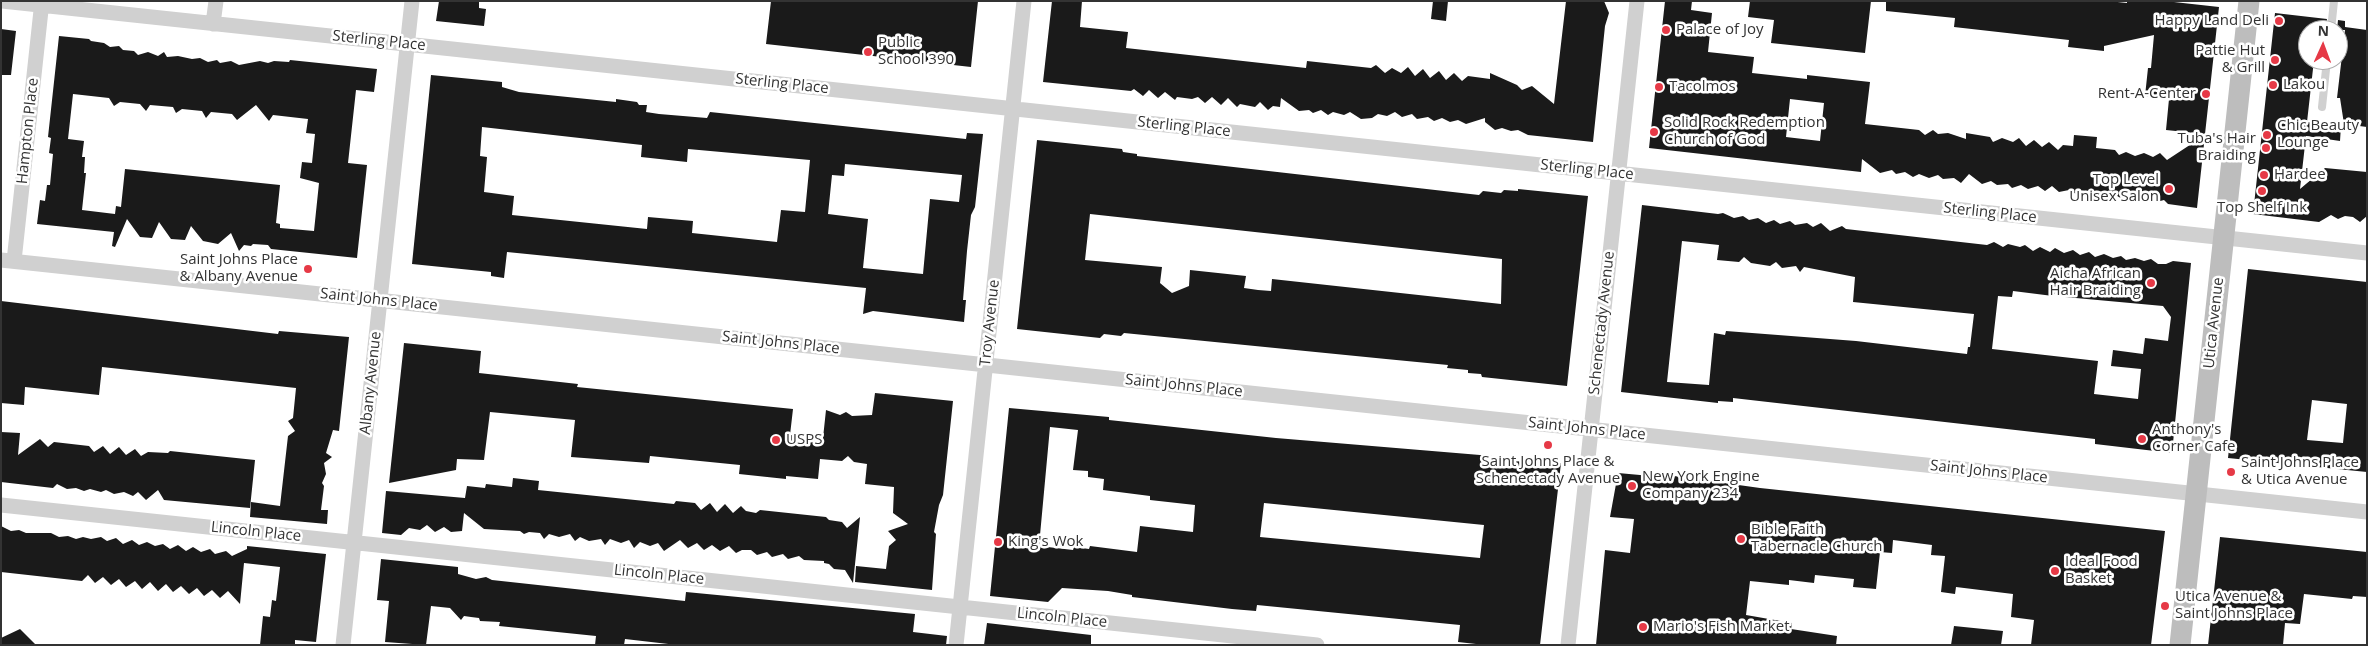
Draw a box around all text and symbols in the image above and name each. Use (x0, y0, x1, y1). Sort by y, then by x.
place label: Happy Land Deli (2155, 12, 2269, 30)
marker: Happy Land Deli (2273, 15, 2285, 27)
north arrow (2298, 20, 2348, 70)
place label: Palace of Joy (1676, 21, 1764, 39)
text: N (2317, 21, 2330, 40)
marker: Palace of Joy (1660, 24, 1672, 36)
street label: Sterling Place (331, 27, 427, 55)
place label: Public School 390 (878, 34, 954, 69)
place label: Pattie Hut & Grill (2195, 42, 2265, 77)
marker: Public School 390 (862, 46, 874, 58)
marker: Pattie Hut & Grill (2269, 54, 2281, 66)
street label: Sterling Place (734, 70, 830, 98)
place label: Lakou (2283, 76, 2325, 94)
street label: Hampton Place (13, 77, 43, 185)
place label: Tacolmos (1669, 78, 1736, 96)
marker: Lakou (2267, 79, 2279, 91)
marker: Tacolmos (1653, 81, 1665, 93)
place label: Rent-A-Center (2098, 85, 2196, 103)
marker: Rent-A-Center (2200, 88, 2212, 100)
street label: Sterling Place (1136, 113, 1232, 141)
place label: Solid Rock Redemption Church of God (1664, 114, 1825, 149)
place label: Chic Beauty Lounge (2277, 117, 2359, 152)
marker: Solid Rock Redemption Church of God (1648, 126, 1660, 138)
marker: Chic Beauty Lounge (2261, 129, 2273, 141)
place label: Tuba's Hair Braiding (2177, 130, 2256, 165)
marker: Tuba's Hair Braiding (2260, 142, 2272, 154)
street label: Sterling Place (1539, 156, 1635, 184)
place label: Hardee (2274, 166, 2326, 184)
marker: Hardee (2258, 169, 2270, 181)
place label: Top Level Unisex Salon (2069, 171, 2159, 206)
marker: Top Level Unisex Salon (2163, 183, 2175, 195)
marker: Top Shelf Ink (2256, 185, 2268, 197)
street label: Sterling Place (1942, 199, 2038, 227)
place label: Top Shelf Ink (2217, 199, 2307, 217)
street label: Schenectady Avenue (1586, 250, 1618, 396)
place label: Saint Johns Place & Albany Avenue (180, 251, 298, 286)
marker: Saint Johns Place & Albany Avenue (302, 263, 314, 275)
place label: Aicha African Hair Braiding (2050, 265, 2141, 300)
street label: Utica Avenue (2200, 276, 2228, 370)
marker: Aicha African Hair Braiding (2145, 277, 2157, 289)
street label: Troy Avenue (976, 279, 1004, 367)
street label: Saint Johns Place (319, 285, 439, 315)
street label: Saint Johns Place (721, 328, 841, 358)
street label: Albany Avenue (357, 331, 385, 435)
street label: Saint Johns Place (1124, 371, 1244, 401)
street label: Saint Johns Place (1527, 414, 1647, 444)
place label: Anthony's Corner Cafe (2152, 421, 2236, 456)
place label: USPS (786, 431, 822, 449)
marker: Anthony's Corner Cafe (2136, 433, 2148, 445)
marker: USPS (770, 434, 782, 446)
marker: Saint Johns Place & Schenectady Avenue (1542, 439, 1554, 451)
place label: Saint Johns Place & Schenectady Avenue (1476, 453, 1620, 488)
place label: Saint Johns Place & Utica Avenue (2241, 454, 2359, 489)
street label: Saint Johns Place (1929, 457, 2049, 487)
marker: Saint Johns Place & Utica Avenue (2225, 466, 2237, 478)
place label: New York Engine Company 234 (1642, 468, 1760, 503)
marker: New York Engine Company 234 (1626, 480, 1638, 492)
street label: Lincoln Place (210, 518, 302, 546)
place label: Bible Faith Tabernacle Church (1751, 521, 1883, 556)
place label: King's Wok (1008, 533, 1083, 551)
marker: Bible Faith Tabernacle Church (1735, 533, 1747, 545)
marker: King's Wok (992, 536, 1004, 548)
place label: Ideal Food Basket (2065, 553, 2138, 588)
street label: Lincoln Place (613, 561, 705, 589)
marker: Ideal Food Basket (2049, 565, 2061, 577)
place label: Utica Avenue & Saint Johns Place (2175, 588, 2293, 623)
marker: Utica Avenue & Saint Johns Place (2159, 600, 2171, 612)
street label: Lincoln Place (1016, 604, 1108, 632)
place label: Mario's Fish Market (1653, 618, 1789, 636)
marker: Mario's Fish Market (1637, 621, 1649, 633)

